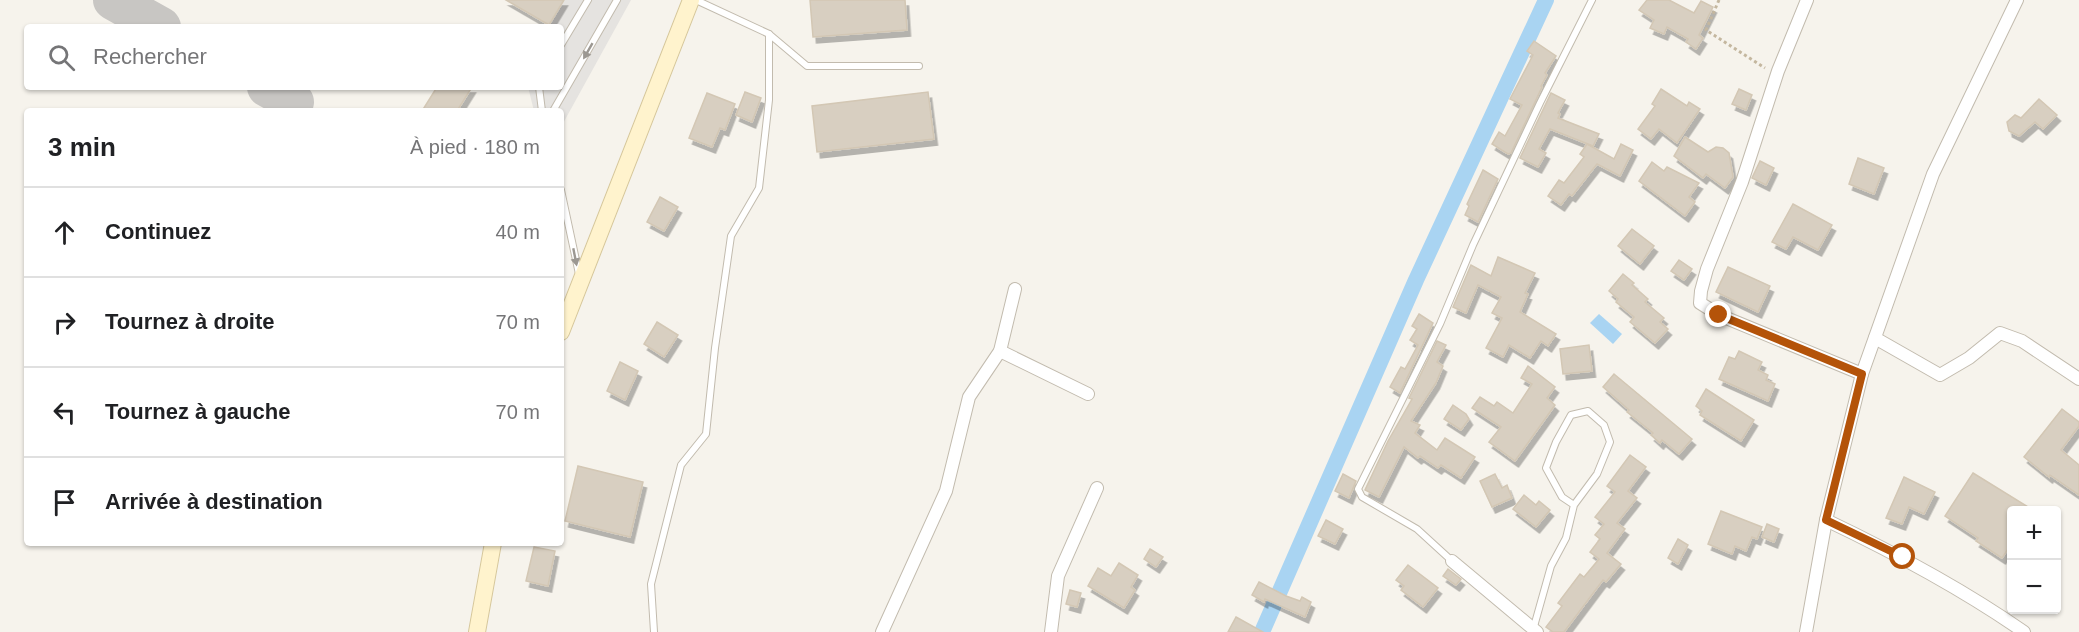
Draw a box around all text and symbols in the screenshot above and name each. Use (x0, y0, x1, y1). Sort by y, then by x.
search box (24, 24, 564, 90)
icon: search (45, 41, 78, 74)
one-way arrow (582, 43, 593, 59)
text: Rechercher (93, 44, 207, 69)
text: 3 min (48, 132, 116, 162)
text: À pied · 180 m (410, 136, 540, 158)
icon: ahead (48, 216, 81, 249)
text: Continuez (105, 219, 211, 244)
text: 40 m (496, 221, 540, 243)
one-way arrow (571, 248, 580, 267)
route end (1705, 301, 1731, 327)
icon: right (48, 306, 81, 339)
text: Tournez à droite (105, 309, 275, 334)
text: 70 m (496, 311, 540, 333)
icon: left (48, 396, 81, 429)
text: Tournez à gauche (105, 399, 290, 424)
text: 70 m (496, 401, 540, 423)
icon: arrive (48, 486, 81, 519)
text: Arrivée à destination (105, 489, 323, 514)
map controls (2007, 506, 2061, 614)
button: + (2007, 506, 2061, 560)
route start (1889, 543, 1915, 569)
button: − (2007, 560, 2061, 614)

